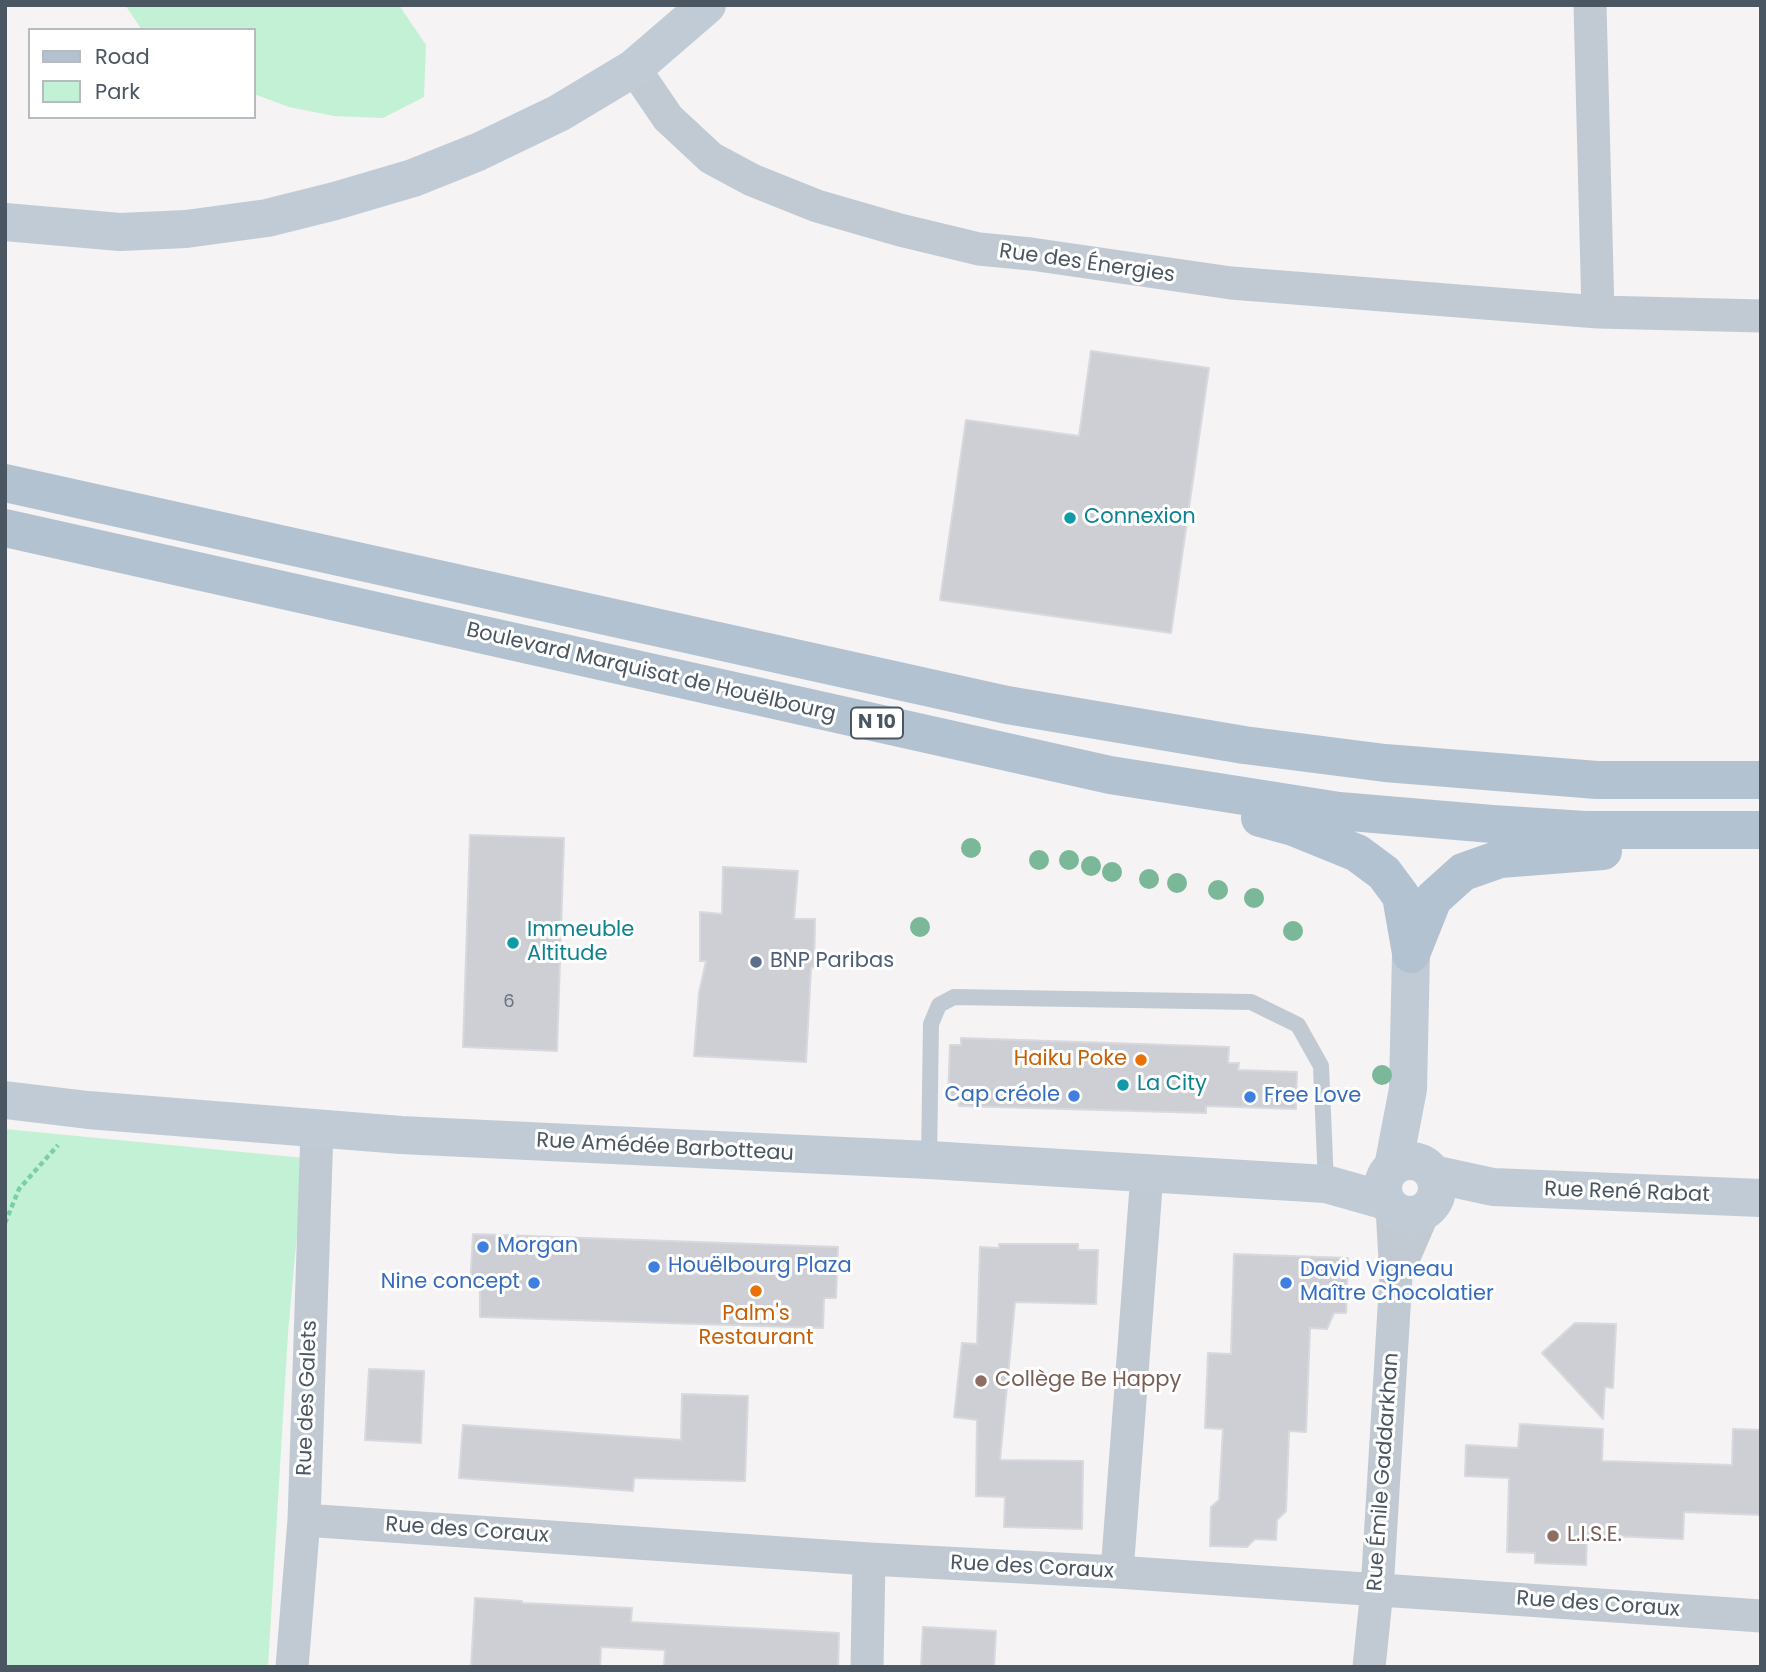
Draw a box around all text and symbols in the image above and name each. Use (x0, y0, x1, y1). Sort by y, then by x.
legend (28, 28, 256, 119)
text: Road (95, 42, 150, 71)
text: Park (95, 77, 140, 106)
street label: Rue des Énergies (998, 239, 1176, 289)
place label: Connexion (1084, 505, 1196, 531)
marker: Connexion (1062, 510, 1078, 526)
street label: Boulevard Marquisat de Houëlbourg (464, 618, 838, 728)
road number: N 10 (851, 708, 903, 738)
place label: Immeuble Altitude (527, 918, 634, 968)
marker: Immeuble Altitude (505, 935, 521, 951)
place label: BNP Paribas (770, 949, 894, 975)
marker: BNP Paribas (748, 954, 764, 970)
house number: 6 (503, 991, 515, 1013)
place label: Haiku Poke (1014, 1047, 1127, 1073)
marker: Haiku Poke (1133, 1052, 1149, 1068)
place label: La City (1137, 1072, 1207, 1098)
marker: La City (1115, 1077, 1131, 1093)
place label: Cap créole (945, 1083, 1060, 1109)
place label: Free Love (1264, 1084, 1361, 1110)
marker: Cap créole (1066, 1088, 1082, 1104)
marker: Free Love (1242, 1089, 1258, 1105)
street label: Rue Amédée Barbotteau (536, 1129, 794, 1167)
street label: Rue René Rabat (1544, 1178, 1710, 1208)
place label: Morgan (497, 1234, 578, 1260)
marker: Morgan (475, 1239, 491, 1255)
place label: Houëlbourg Plaza (668, 1254, 852, 1280)
place label: David Vigneau Maître Chocolatier (1300, 1258, 1494, 1308)
marker: Houëlbourg Plaza (646, 1259, 662, 1275)
place label: Nine concept (381, 1270, 520, 1296)
marker: Nine concept (526, 1275, 542, 1291)
marker: David Vigneau Maître Chocolatier (1278, 1275, 1294, 1291)
marker: Palm's Restaurant (748, 1283, 764, 1299)
place label: Palm's Restaurant (698, 1302, 814, 1352)
street label: Rue des Galets (293, 1320, 323, 1476)
street label: Rue Émile Gaddarkhan (1363, 1352, 1405, 1592)
place label: Collège Be Happy (995, 1368, 1181, 1394)
marker: Collège Be Happy (973, 1373, 989, 1389)
street label: Rue des Coraux (384, 1513, 550, 1549)
place label: L.I.S.E. (1567, 1523, 1622, 1549)
marker: L.I.S.E. (1545, 1528, 1561, 1544)
street label: Rue des Coraux (950, 1551, 1114, 1585)
street label: Rue des Coraux (1515, 1587, 1681, 1623)

